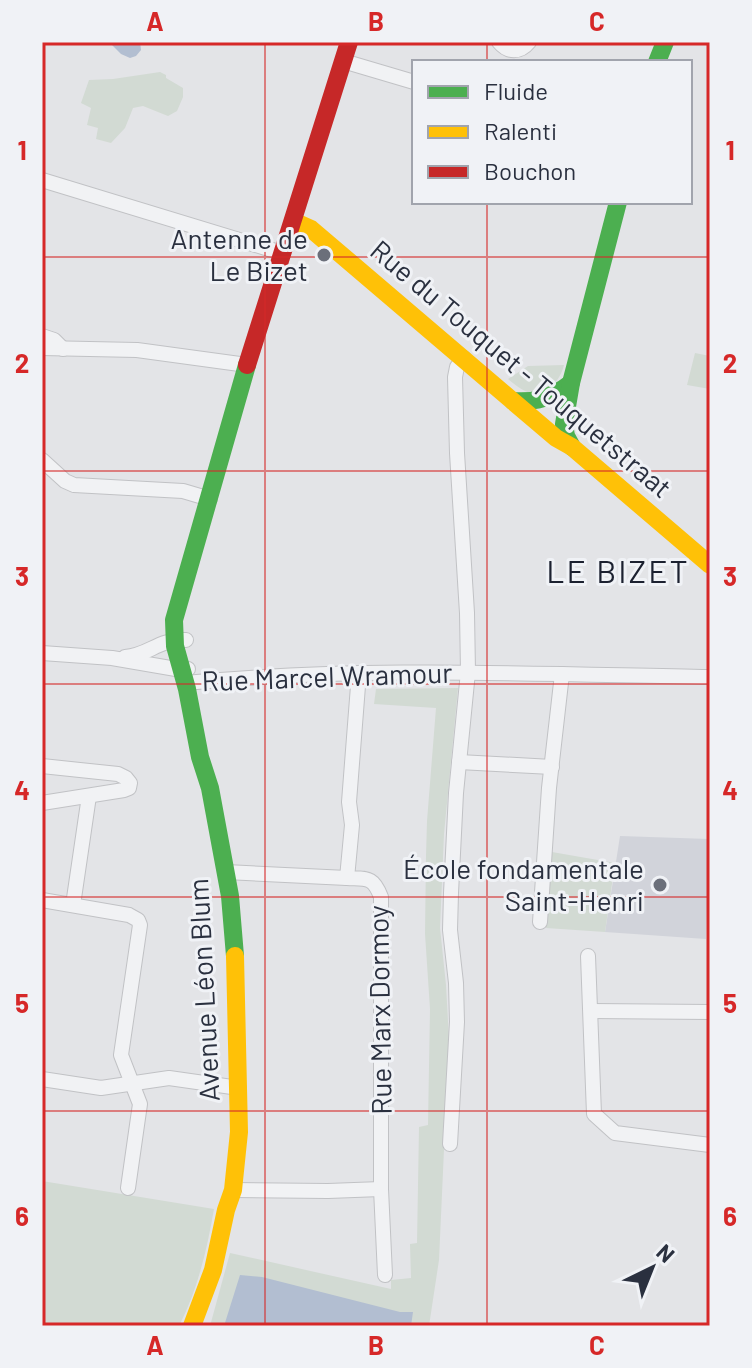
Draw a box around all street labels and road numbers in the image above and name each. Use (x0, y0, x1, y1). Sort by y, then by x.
street label: Rue du Touquet - Touquetstraat (364, 232, 679, 504)
street label: Rue Marcel Wramour (201, 655, 453, 697)
street label: Avenue Léon Blum (180, 878, 226, 1103)
street label: Rue Marx Dormoy (360, 905, 398, 1115)

